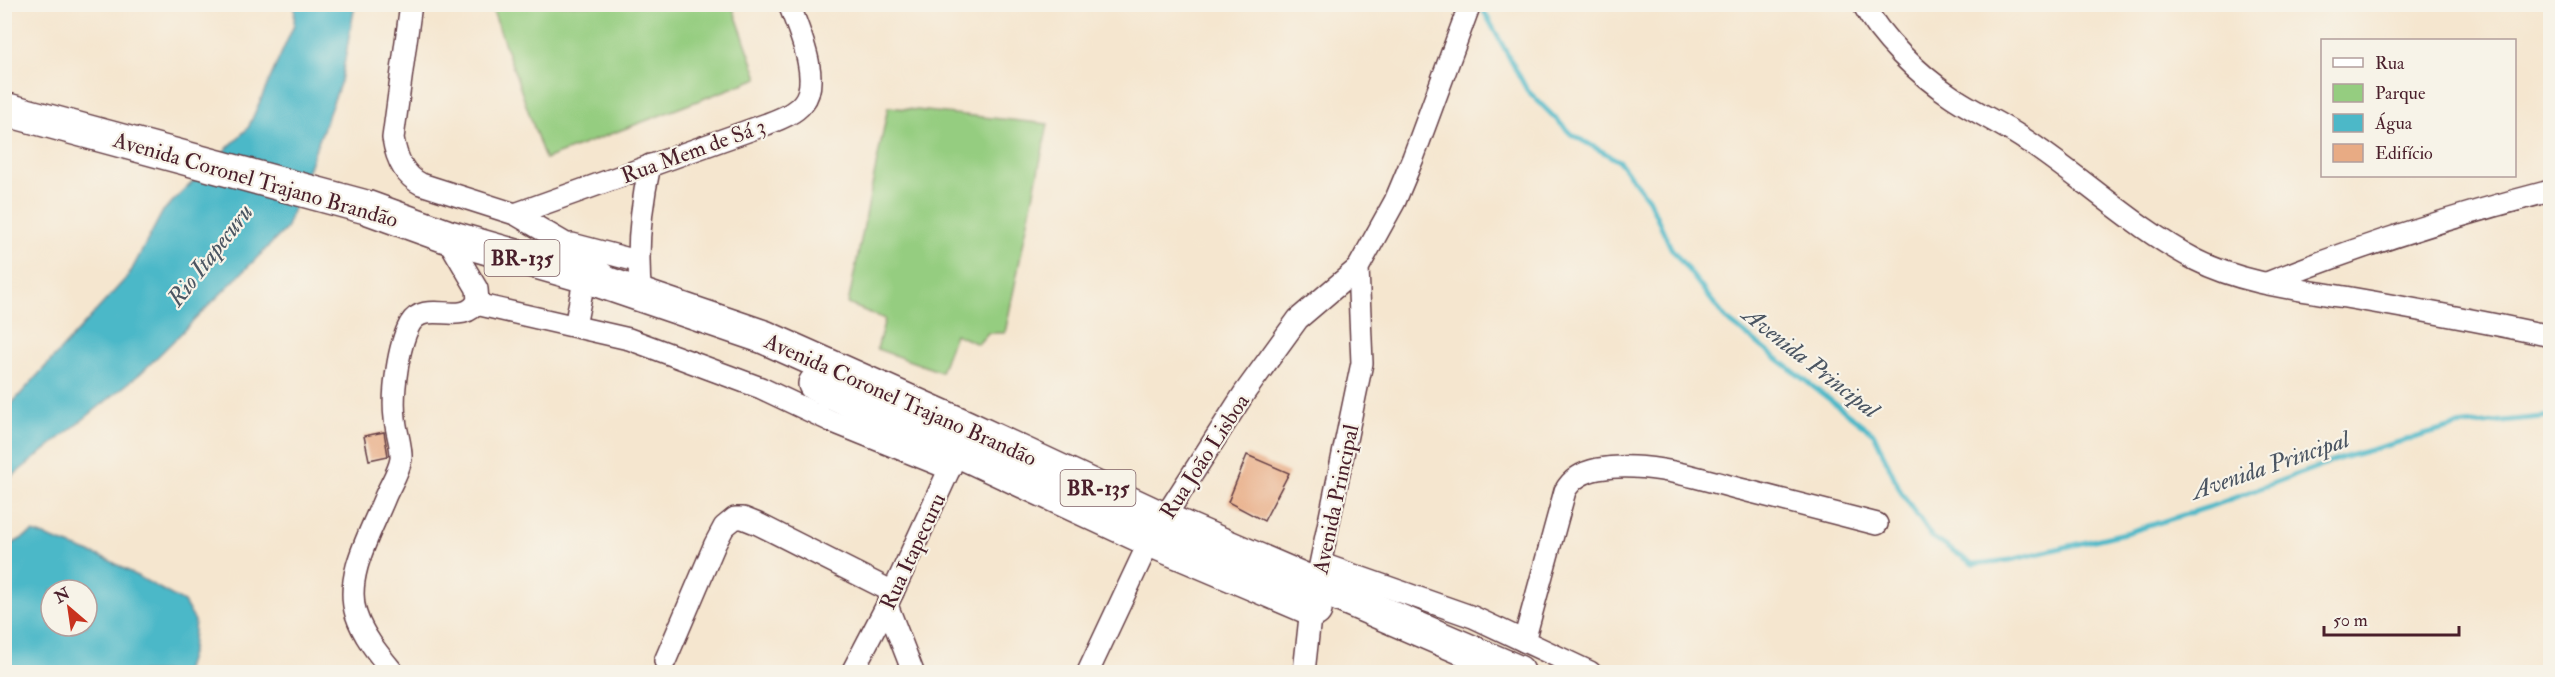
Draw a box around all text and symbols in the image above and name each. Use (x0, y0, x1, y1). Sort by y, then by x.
legend (2321, 39, 2516, 177)
text: Rua (2375, 52, 2405, 75)
text: Parque (2375, 82, 2426, 105)
street label: Rua Mem de Sá 3 (617, 112, 769, 190)
text: Água (2374, 112, 2413, 135)
street label: Avenida Coronel Trajano Brandão (109, 126, 401, 234)
text: Edifício (2375, 142, 2433, 165)
water label: Rio Itapecuru (160, 198, 260, 314)
road number: BR-135 (484, 240, 560, 276)
water label: Avenida Principal (1734, 298, 1887, 427)
street label: Avenida Coronel Trajano Brandão (759, 327, 1041, 473)
street label: Rua João Lisboa (1154, 388, 1256, 524)
street label: Avenida Principal (1306, 422, 1367, 578)
water label: Avenida Principal (2184, 423, 2355, 508)
road number: BR-135 (1060, 470, 1136, 506)
street label: Rua Itapecuru (874, 489, 953, 615)
north arrow (39, 578, 99, 638)
text: N (50, 583, 74, 608)
scale bar (2324, 599, 2459, 637)
text: 50 m (2333, 609, 2368, 632)

